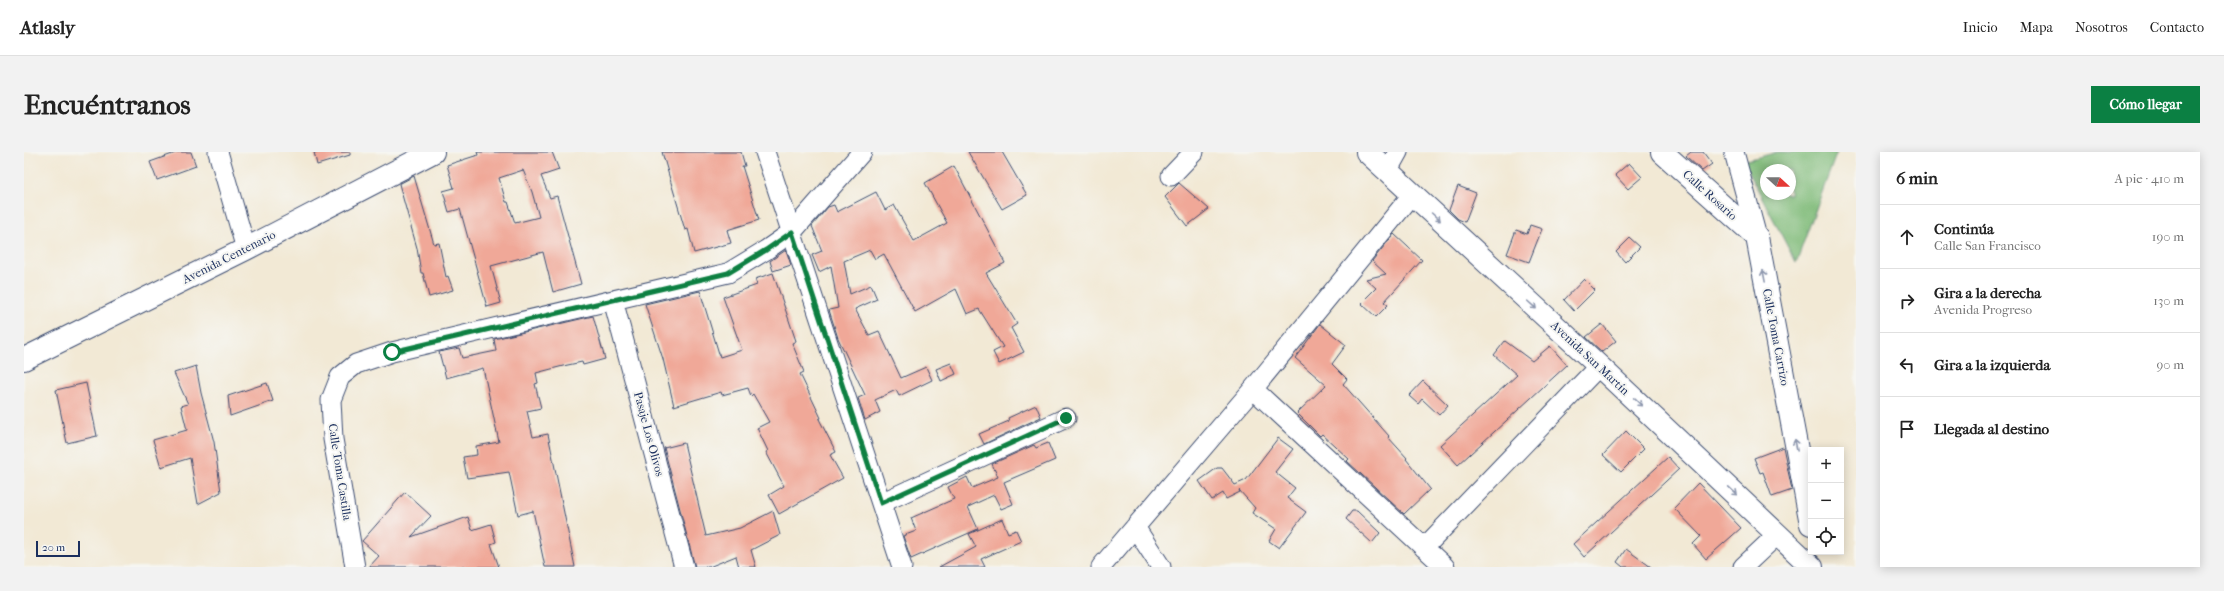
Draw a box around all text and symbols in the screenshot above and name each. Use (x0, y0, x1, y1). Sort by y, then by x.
text: Atlasly (20, 17, 75, 39)
text: Inicio (1963, 19, 1998, 36)
text: Mapa (2020, 19, 2053, 36)
text: Nosotros (2075, 19, 2128, 36)
text: Contacto (2150, 19, 2204, 36)
button: Cómo llegar (2091, 86, 2200, 123)
text: Encuéntranos (24, 88, 191, 121)
north arrow (1760, 164, 1796, 200)
street label: Calle Rosario (1680, 167, 1740, 223)
text: 6 min (1896, 168, 1938, 188)
text: A pie · 410 m (2114, 171, 2184, 186)
one-way arrow (1431, 212, 1441, 222)
text: Continúa (1934, 220, 1994, 238)
icon: ahead (1896, 226, 1918, 248)
street label: Avenida Centenario (179, 227, 278, 287)
text: 190 m (2152, 229, 2184, 244)
text: Calle San Francisco (1934, 238, 2041, 253)
one-way arrow (1760, 270, 1768, 283)
text: Gira a la derecha (1934, 284, 2041, 302)
street label: Calle Toma Carrizo (1760, 287, 1792, 387)
icon: right (1896, 290, 1918, 312)
text: 130 m (2153, 293, 2184, 308)
one-way arrow (1527, 300, 1537, 309)
text: Avenida Progreso (1934, 302, 2032, 317)
street label: Avenida San Martín (1547, 317, 1632, 398)
route start (383, 343, 401, 361)
icon: left (1896, 354, 1918, 376)
text: Gira a la izquierda (1934, 356, 2050, 374)
text: 90 m (2156, 357, 2184, 372)
street label: Pasaje Los Olivos (631, 390, 667, 478)
one-way arrow (1633, 397, 1643, 407)
route end (1057, 409, 1075, 427)
icon: arrive (1896, 418, 1918, 440)
text: Llegada al destino (1934, 420, 2049, 438)
street label: Calle Toma Castilla (325, 423, 355, 522)
one-way arrow (1792, 439, 1800, 452)
map controls (1808, 447, 1844, 555)
button: + (1808, 447, 1844, 483)
button: − (1808, 483, 1844, 519)
one-way arrow (1727, 486, 1737, 495)
button: locate (1808, 519, 1844, 555)
scale bar (36, 539, 80, 558)
text: 20 m (42, 541, 65, 554)

